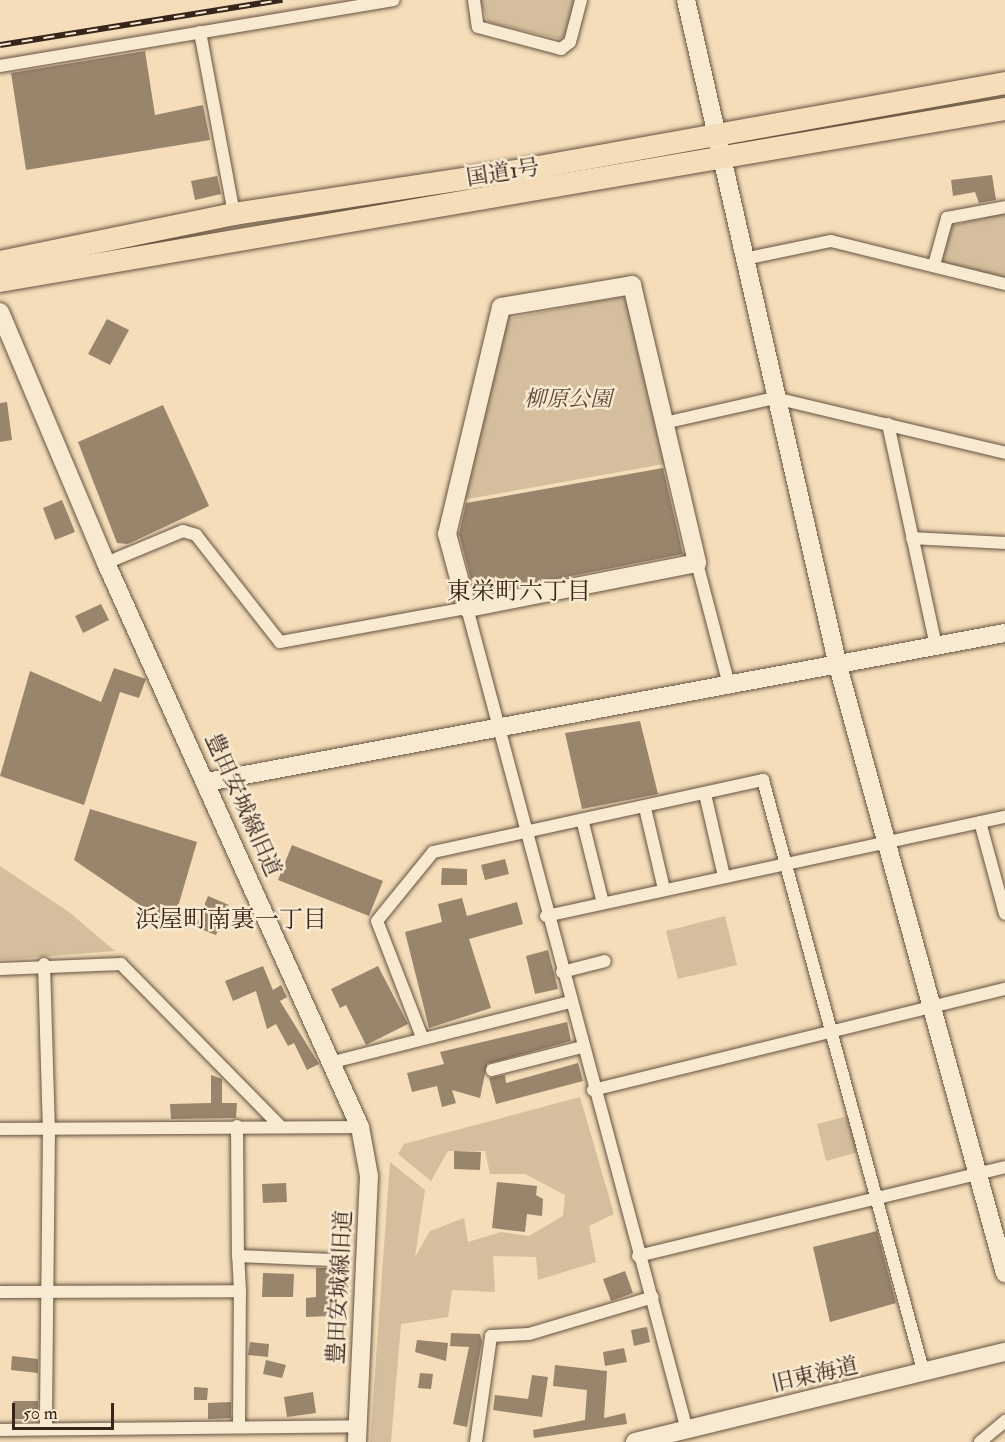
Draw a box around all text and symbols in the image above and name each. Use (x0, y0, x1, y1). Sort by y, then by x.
street label: 国道1号 (464, 154, 542, 192)
park label: 柳原公園 (524, 387, 612, 413)
district label: 東栄町六丁目 (447, 578, 591, 606)
street label: 豊田安城線旧道 (200, 729, 286, 881)
district label: 浜屋町南裏一丁目 (135, 906, 327, 934)
street label: 豊田安城線旧道 (323, 1209, 357, 1365)
street label: 旧東海道 (769, 1352, 861, 1398)
scale bar (15, 1391, 117, 1429)
text: 50 m (23, 1402, 58, 1425)

